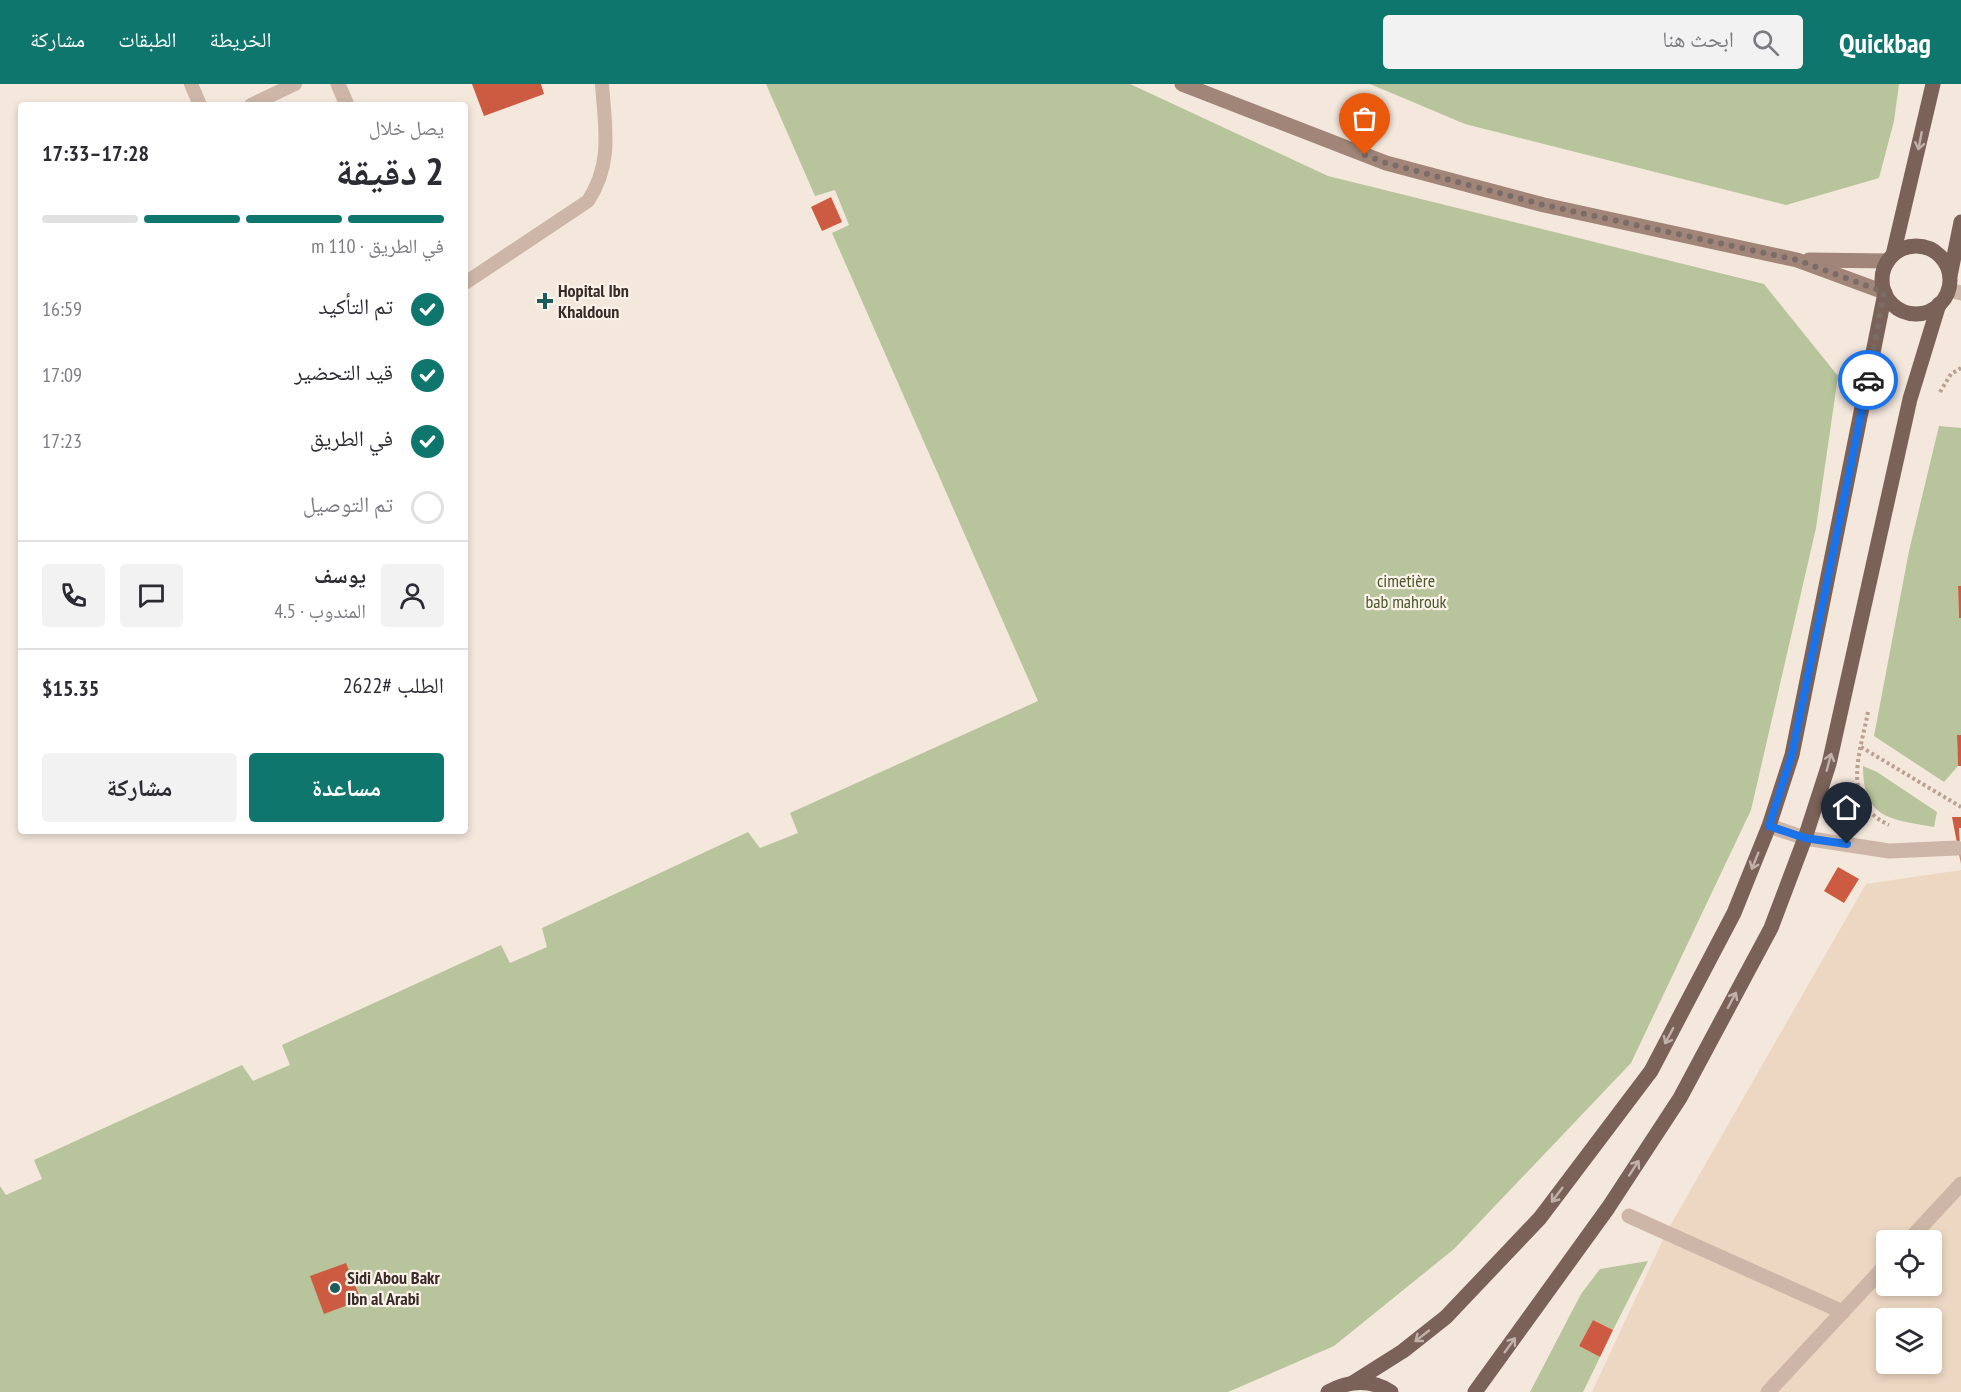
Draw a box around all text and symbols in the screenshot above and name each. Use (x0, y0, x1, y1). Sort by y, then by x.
search box (1383, 15, 1803, 69)
text: Quickbag (1839, 24, 1931, 61)
text: ابحث هنا (1662, 25, 1734, 53)
text: مشاركة (30, 26, 85, 53)
text: الطبقات (118, 26, 177, 53)
text: الخريطة (210, 26, 271, 53)
icon: search (1749, 26, 1782, 59)
pin (1339, 93, 1390, 155)
icon: bag (1348, 102, 1381, 135)
text: يصل خلال (369, 115, 444, 141)
one-way arrow (1914, 131, 1925, 150)
text: 17:28–17:33 (42, 139, 149, 167)
text: 2 دقيقة (335, 145, 444, 196)
text: في الطريق · 110 m (311, 233, 444, 259)
place label: Hopital Ibn Khaldoun (558, 279, 629, 323)
text: تم التأكيد (318, 292, 393, 320)
marker: Hopital Ibn Khaldoun (536, 292, 554, 310)
icon: check (411, 293, 444, 326)
text: 16:59 (42, 296, 82, 322)
courier (1838, 350, 1898, 410)
text: قيد التحضير (294, 358, 393, 386)
icon: check (411, 359, 444, 392)
text: 17:09 (42, 362, 82, 388)
icon: car (1852, 364, 1885, 397)
text: في الطريق (310, 424, 393, 452)
icon: check (411, 425, 444, 458)
text: 17:23 (42, 428, 82, 454)
text: تم التوصيل (303, 490, 393, 518)
text: يوسف (314, 561, 366, 589)
button: phone (42, 564, 105, 627)
button: chat (120, 564, 183, 627)
button: person (381, 564, 444, 627)
park label: cimetière bab mahrouk (1366, 569, 1447, 613)
text: المندوب · 4.5 (274, 598, 366, 624)
text: الطلب #2622 (343, 671, 444, 699)
text: $15.35 (42, 674, 99, 702)
button: مشاركة (42, 753, 237, 822)
button: مساعدة (249, 753, 444, 822)
one-way arrow (1824, 753, 1836, 772)
pin (1821, 782, 1872, 844)
icon: home (1830, 791, 1863, 824)
one-way arrow (1749, 852, 1760, 870)
one-way arrow (1727, 992, 1738, 1010)
one-way arrow (1663, 1027, 1674, 1045)
one-way arrow (1628, 1161, 1640, 1177)
one-way arrow (1550, 1187, 1563, 1203)
map controls (1876, 1230, 1942, 1374)
button: locate (1876, 1230, 1942, 1296)
place label: Sidi Abou Bakr Ibn al Arabi (347, 1266, 440, 1310)
marker: Sidi Abou Bakr Ibn al Arabi (328, 1281, 342, 1295)
button: layers (1876, 1308, 1942, 1374)
one-way arrow (1415, 1329, 1431, 1342)
one-way arrow (1503, 1338, 1516, 1354)

